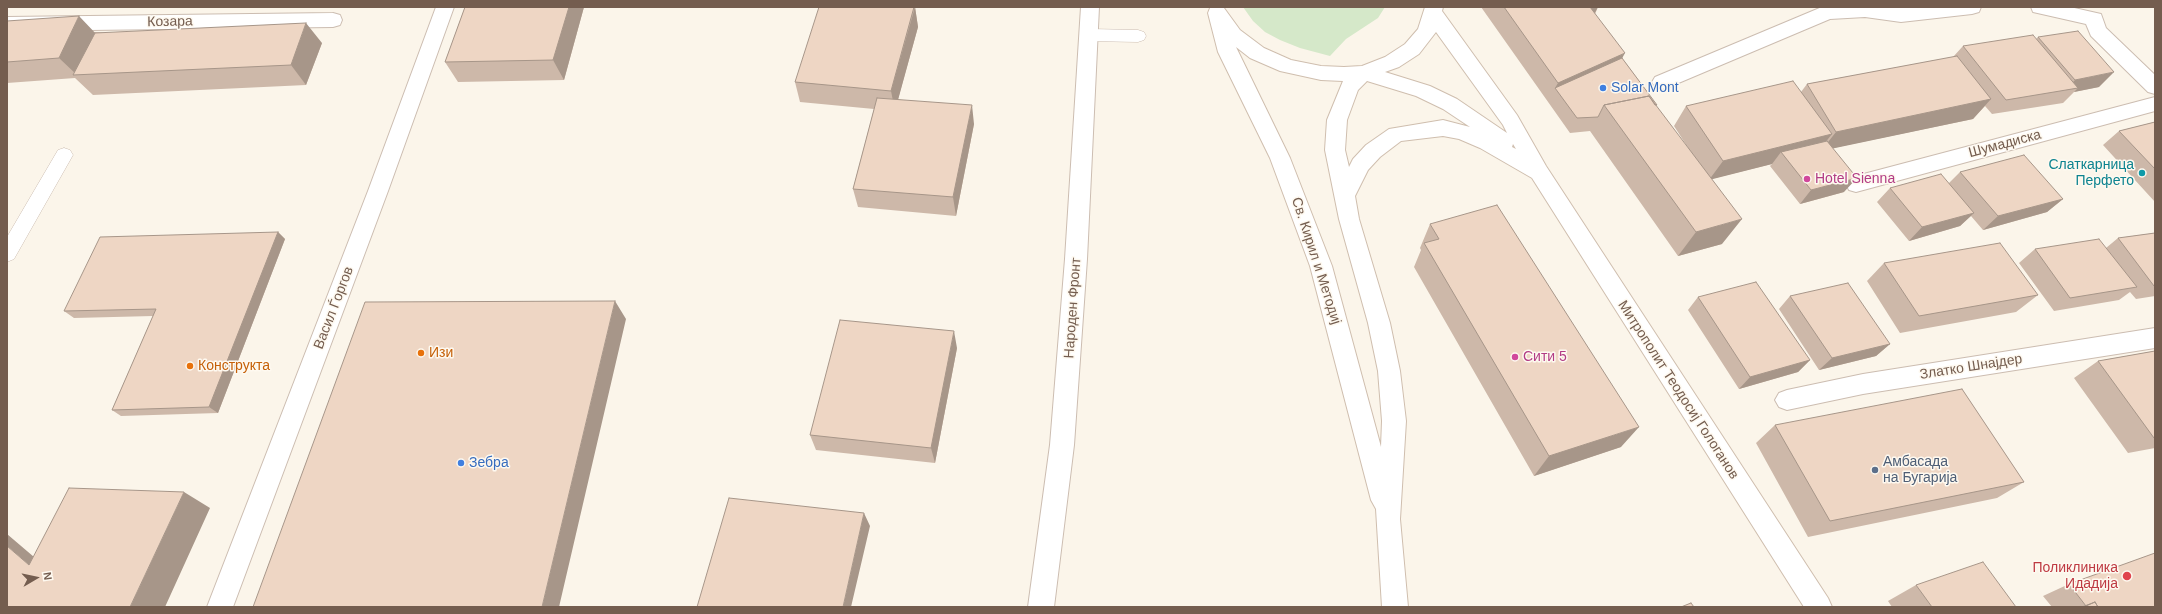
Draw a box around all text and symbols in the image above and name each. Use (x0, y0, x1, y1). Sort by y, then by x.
street label: Козара (147, 13, 193, 31)
place label: Solar Mont (1611, 80, 1679, 96)
marker: Solar Mont (1598, 83, 1608, 93)
street label: Шумадиска (1967, 126, 2043, 162)
place label: Слаткарница Перфето (2048, 157, 2134, 190)
marker: Слаткарница Перфето (2137, 168, 2147, 178)
place label: Hotel Sienna (1815, 171, 1895, 187)
marker: Hotel Sienna (1802, 174, 1812, 184)
street label: Св. Кирил и Методиј (1288, 195, 1344, 327)
street label: Народен Фронт (1061, 257, 1085, 359)
street label: Васил Ѓоргов (311, 264, 357, 352)
street label: Митрополит Теодосиј Гологанов (1614, 298, 1742, 482)
place label: Изи (429, 345, 453, 361)
marker: Изи (416, 348, 426, 358)
place label: Сити 5 (1523, 349, 1567, 365)
street label: Златко Шнајдер (1918, 351, 2024, 383)
marker: Сити 5 (1510, 352, 1520, 362)
place label: Конструкта (198, 358, 270, 374)
marker: Конструкта (185, 361, 195, 371)
place label: Амбасада на Бугарија (1883, 454, 1957, 486)
place label: Зебра (469, 455, 509, 471)
marker: Зебра (456, 458, 466, 468)
marker: Амбасада на Бугарија (1870, 465, 1880, 475)
north arrow (16, 558, 56, 598)
place label: Поликлиника Идадија (2032, 560, 2118, 592)
marker: Поликлиника Идадија (2121, 570, 2133, 582)
text: N (41, 571, 54, 581)

